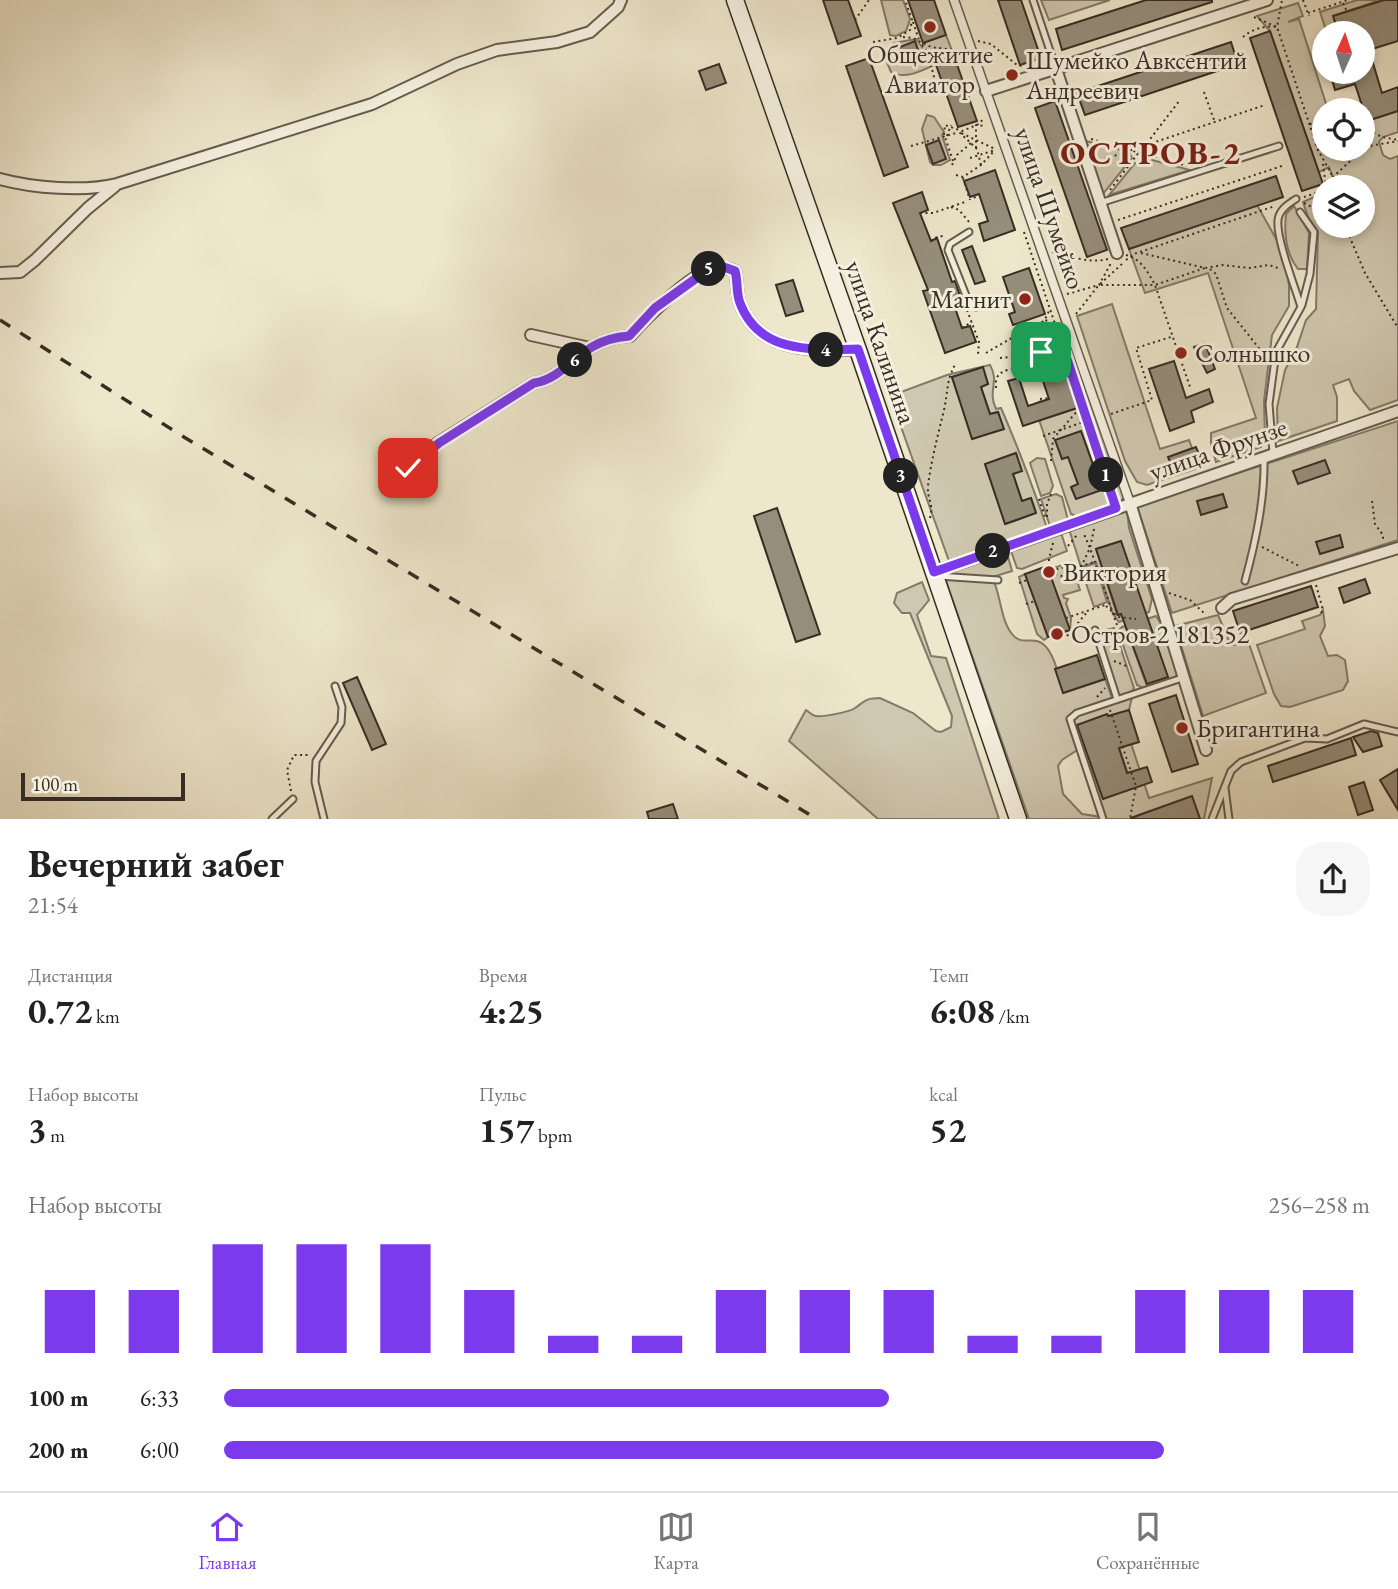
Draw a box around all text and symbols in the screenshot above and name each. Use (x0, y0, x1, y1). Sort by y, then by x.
marker: Общежитие Авиатор (922, 19, 938, 35)
north arrow (1312, 21, 1376, 84)
map controls (1312, 21, 1375, 238)
place label: Общежитие Авиатор (867, 37, 993, 101)
place label: Шумейко Авксентий Андреевич (1025, 43, 1247, 107)
marker: Шумейко Авксентий Андреевич (1004, 67, 1020, 83)
button: locate (1312, 98, 1375, 161)
street label: улица Шумейко (1006, 123, 1094, 293)
district label: ОСТРОВ-2 (1060, 131, 1242, 174)
button: layers (1312, 175, 1375, 238)
pin: 5 (692, 252, 726, 286)
text: 5 (703, 256, 714, 281)
street label: улица Калинина (837, 256, 925, 429)
place label: Магнит (931, 282, 1011, 316)
marker: Магнит (1017, 291, 1033, 307)
pin (1011, 322, 1071, 382)
pin: 4 (808, 332, 844, 368)
icon: arrive (1022, 333, 1060, 371)
place label: Солнышко (1195, 336, 1310, 370)
text: 4 (820, 337, 831, 362)
pin: 6 (558, 342, 592, 378)
marker: Солнышко (1173, 345, 1189, 361)
text: 6 (569, 347, 580, 372)
street label: улица Фрунзе (1145, 410, 1291, 488)
pin (378, 438, 438, 498)
icon: check (389, 449, 427, 487)
pin: 3 (884, 458, 918, 494)
pin: 1 (1088, 458, 1124, 492)
text: 1 (1100, 462, 1111, 487)
text: 3 (895, 463, 906, 488)
pin: 2 (976, 534, 1010, 568)
text: 2 (987, 538, 998, 563)
place label: Виктория (1063, 555, 1167, 589)
marker: Виктория (1041, 564, 1057, 580)
place label: Остров-2 181352 (1071, 617, 1250, 651)
marker: Остров-2 181352 (1049, 626, 1065, 642)
place label: Бригантина (1196, 711, 1321, 745)
marker: Бригантина (1174, 720, 1190, 736)
scale bar (21, 770, 186, 802)
text: 100 m (32, 772, 78, 797)
text: Вечерний забег (28, 839, 284, 888)
button: share (1296, 842, 1370, 916)
text: 21:54 (28, 890, 78, 920)
text: Дистанция (28, 963, 113, 988)
text: Время (479, 963, 527, 988)
text: Темп (929, 963, 969, 988)
text: 0.72 (28, 988, 92, 1033)
text: 4:25 (479, 988, 544, 1033)
text: 6:08 (929, 988, 995, 1033)
text: km (92, 1004, 120, 1029)
text: /km (995, 1004, 1030, 1029)
text: Набор высоты (28, 1082, 139, 1107)
text: Пульс (479, 1082, 527, 1107)
text: kcal (929, 1082, 958, 1107)
text: 3 (28, 1107, 47, 1152)
text: 157 (479, 1107, 534, 1152)
text: 52 (929, 1107, 966, 1152)
text: m (47, 1123, 65, 1148)
text: bpm (534, 1123, 572, 1148)
text: Набор высоты (28, 1190, 162, 1220)
text: 256–258 m (1269, 1190, 1370, 1220)
text: 100 m (28, 1383, 89, 1413)
text: 6:33 (140, 1383, 179, 1413)
text: 200 m (28, 1435, 89, 1465)
text: 6:00 (140, 1435, 179, 1465)
tab: Главная (199, 1508, 256, 1575)
tab: Карта (653, 1508, 699, 1575)
tab: Сохранённые (1096, 1508, 1199, 1575)

